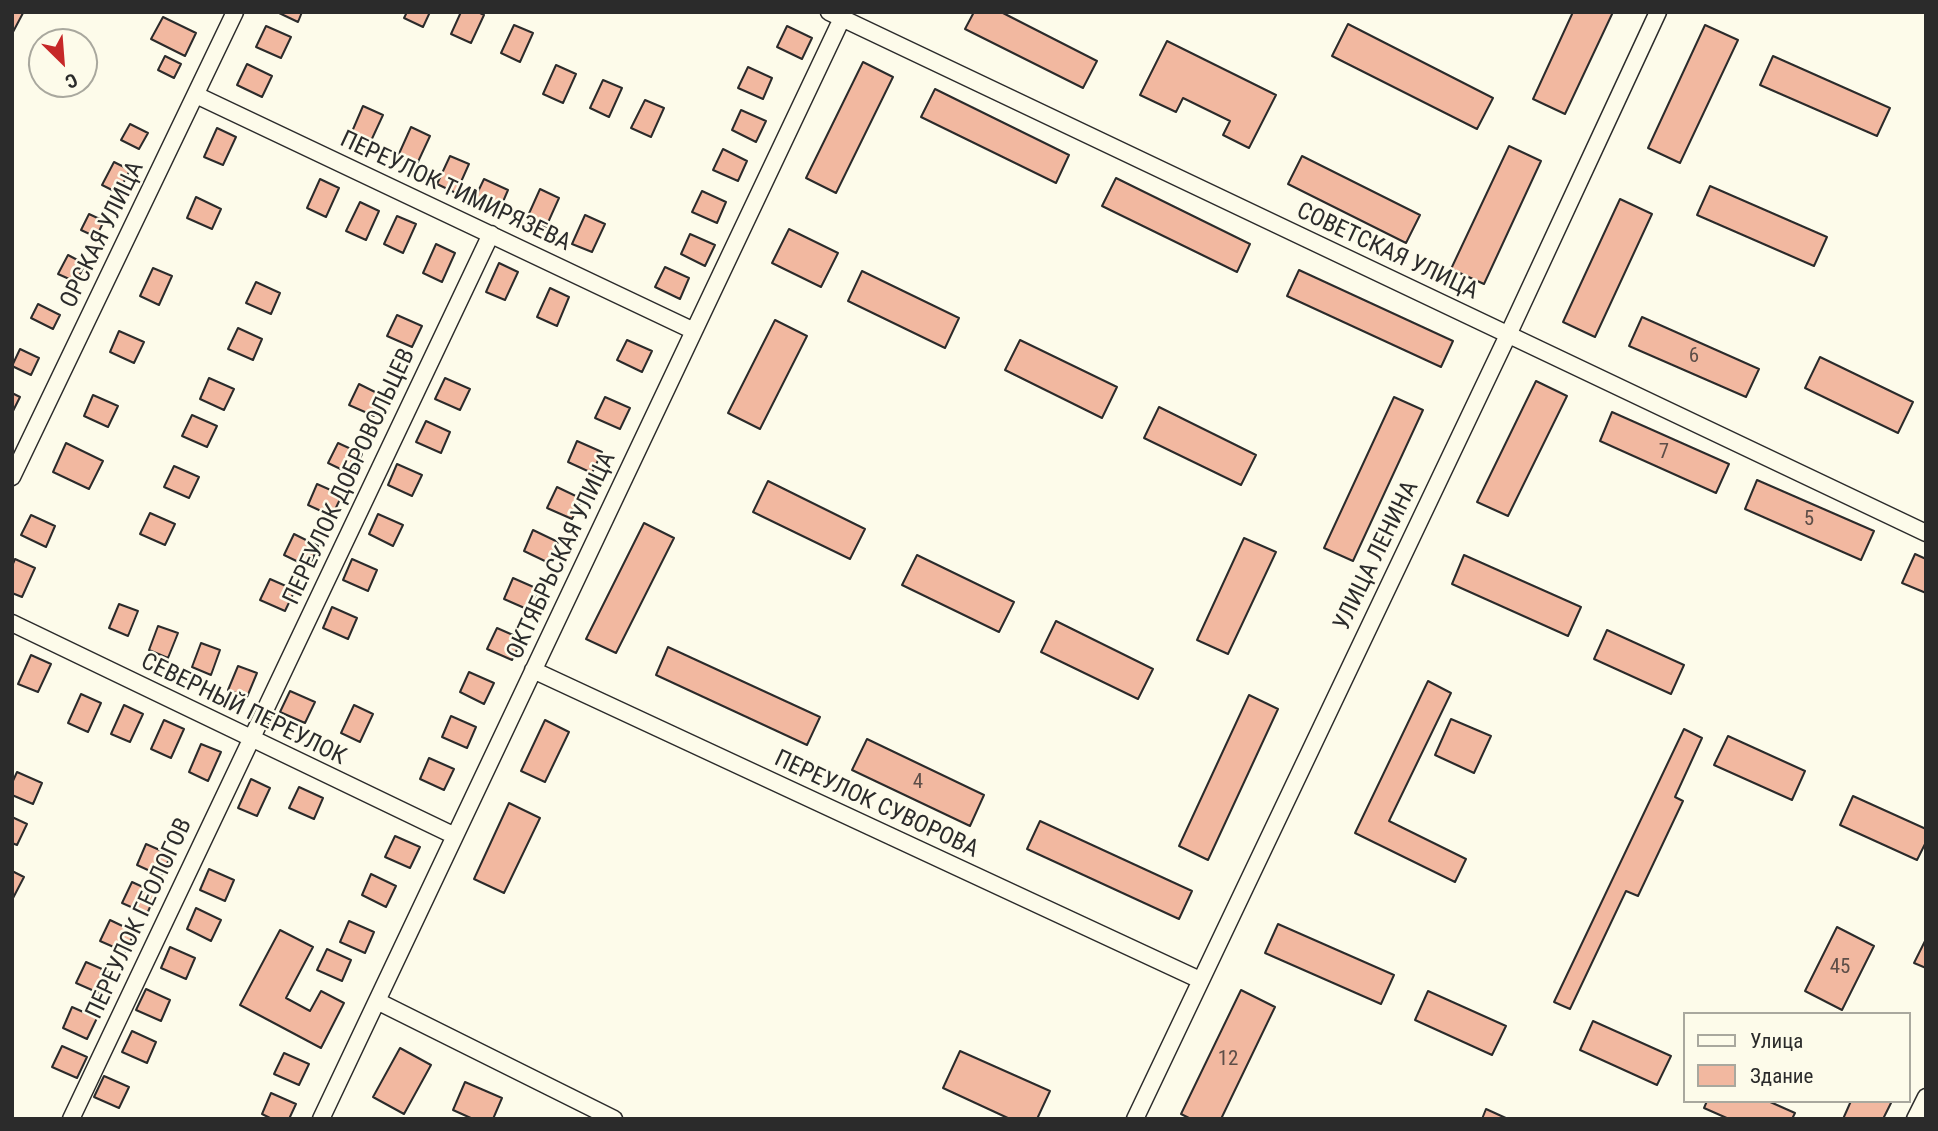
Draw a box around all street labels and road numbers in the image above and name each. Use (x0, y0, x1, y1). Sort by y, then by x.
street label: ПЕРЕУЛОК ТИМИРЯЗЕВА (335, 126, 575, 258)
street label: ОРСКАЯ УЛИЦА (55, 157, 151, 313)
street label: СОВЕТСКАЯ УЛИЦА (1292, 197, 1482, 307)
street label: ПЕРЕУЛОК ДОБРОВОЛЬЦЕВ (278, 344, 422, 610)
street label: ОКТЯБРЬСКАЯ УЛИЦА (501, 448, 623, 664)
street label: УЛИЦА ЛЕНИНА (1328, 477, 1426, 635)
street label: СЕВЕРНЫЙ ПЕРЕУЛОК (136, 648, 350, 772)
street label: ПЕРЕУЛОК СУВОРОВА (769, 745, 983, 865)
street label: ПЕРЕУЛОК ГЕОЛОГОВ (81, 814, 199, 1024)

